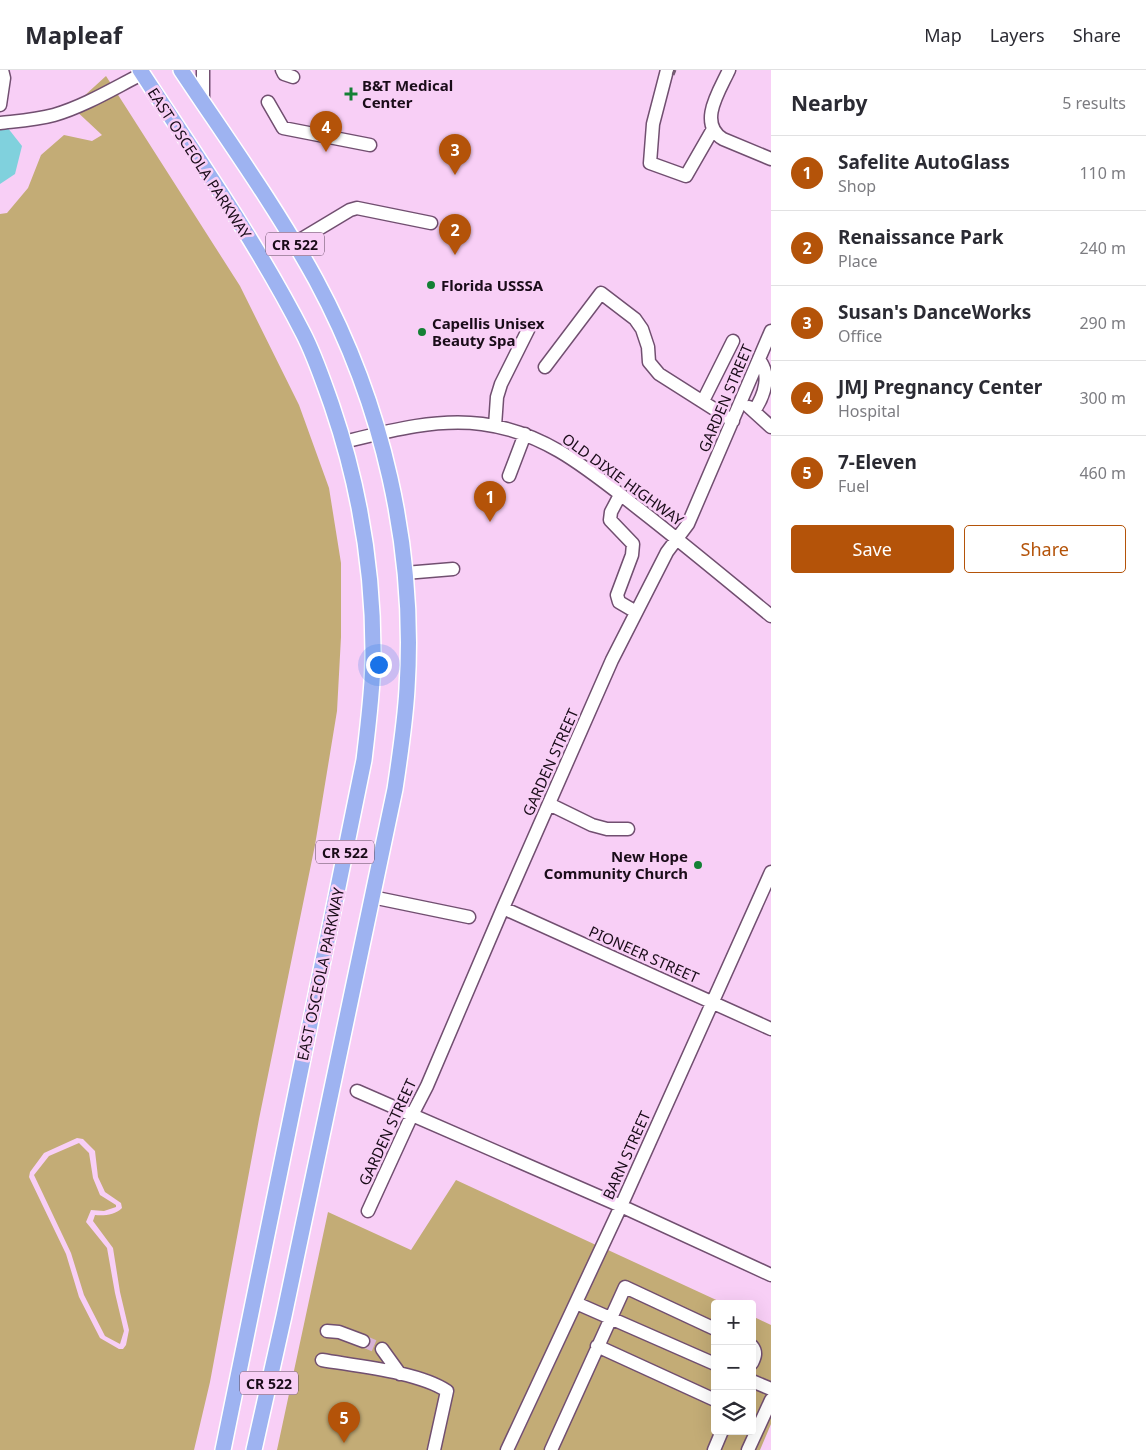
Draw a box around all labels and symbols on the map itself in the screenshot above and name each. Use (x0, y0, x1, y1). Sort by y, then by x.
place label: B&T Medical Center (362, 75, 453, 112)
street label: EAST OSCEOLA PARKWAY (144, 84, 257, 243)
marker: B&T Medical Center (344, 87, 358, 101)
pin: 4 (310, 111, 342, 152)
pin: 3 (439, 134, 471, 175)
pin: 2 (439, 214, 471, 255)
road number: CR 522 (266, 232, 324, 255)
place label: Florida USSSA (441, 275, 544, 295)
marker: Florida USSSA (425, 279, 437, 291)
place label: Capellis Unisex Beauty Spa (432, 313, 545, 350)
marker: Capellis Unisex Beauty Spa (416, 326, 428, 338)
street label: GARDEN STREET (693, 340, 757, 455)
street label: OLD DIXIE HIGHWAY (558, 428, 688, 530)
pin: 1 (474, 481, 506, 522)
your location (366, 652, 392, 678)
street label: GARDEN STREET (517, 705, 583, 819)
road number: CR 522 (316, 840, 374, 864)
place label: New Hope Community Church (544, 846, 688, 883)
marker: New Hope Community Church (692, 859, 704, 871)
street label: EAST OSCEOLA PARKWAY (292, 885, 348, 1062)
street label: PIONEER STREET (586, 921, 703, 987)
street label: GARDEN STREET (354, 1075, 421, 1189)
street label: BARN STREET (598, 1107, 655, 1202)
road number: CR 522 (240, 1372, 298, 1395)
pin: 5 (328, 1402, 360, 1443)

